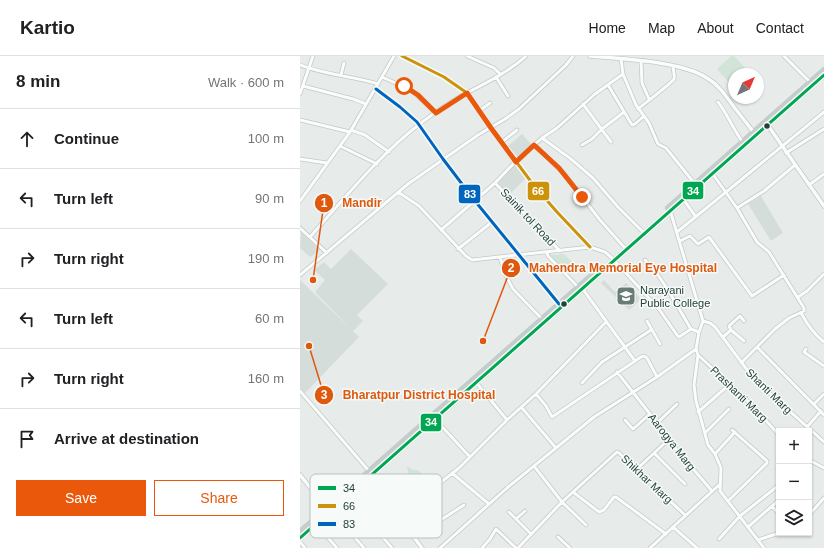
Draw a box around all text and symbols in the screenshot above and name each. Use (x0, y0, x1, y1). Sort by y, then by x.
text: Kartio (20, 17, 75, 38)
text: Home (589, 20, 626, 36)
text: Map (648, 20, 675, 36)
text: About (697, 20, 734, 36)
text: Contact (756, 20, 804, 36)
north arrow (728, 68, 764, 104)
text: 8 min (16, 72, 60, 91)
text: Walk · 600 m (208, 75, 284, 90)
route start (395, 77, 413, 95)
unlabelled marker (762, 121, 772, 131)
icon: ahead (16, 128, 38, 150)
text: Continue (54, 130, 119, 147)
text: 100 m (248, 131, 284, 146)
line badge: 66 (527, 181, 550, 201)
line badge: 34 (682, 181, 704, 200)
line badge: 83 (458, 184, 481, 204)
text: 66 (532, 185, 544, 197)
text: 34 (687, 185, 700, 197)
street label: Sainik tol Road (498, 186, 558, 248)
icon: left (16, 188, 38, 210)
text: 83 (464, 188, 476, 200)
route end (573, 188, 591, 206)
text: Turn left (54, 190, 113, 207)
text: 90 m (255, 191, 284, 206)
callout: Mandir (314, 191, 389, 215)
text: 1 (321, 196, 328, 210)
text: Mandir (342, 196, 382, 210)
icon: right (16, 248, 38, 270)
text: Turn right (54, 250, 124, 267)
text: 190 m (248, 251, 284, 266)
callout: Mahendra Memorial Eye Hospital (501, 256, 725, 280)
text: 2 (508, 261, 515, 275)
text: Mahendra Memorial Eye Hospital (529, 261, 717, 275)
place label: Narayani Public College (640, 284, 710, 309)
school or university icon: Narayani Public College (615, 285, 637, 307)
unlabelled marker (559, 299, 569, 309)
icon: left (16, 308, 38, 330)
text: Turn left (54, 310, 113, 327)
text: 60 m (255, 311, 284, 326)
street label: Prashanti Marg (708, 364, 770, 424)
street label: Shanti Marg (743, 366, 795, 416)
icon: right (16, 368, 38, 390)
text: Turn right (54, 370, 124, 387)
text: 160 m (248, 371, 284, 386)
callout: Bharatpur District Hospital (314, 383, 503, 407)
text: 3 (321, 388, 328, 402)
text: Bharatpur District Hospital (343, 388, 495, 402)
street label: Aarogya Marg (646, 411, 698, 473)
line badge: 34 (420, 413, 442, 432)
text: 34 (425, 416, 438, 428)
icon: arrive (16, 428, 38, 450)
map controls (776, 428, 812, 536)
button: + (776, 428, 812, 464)
text: Arrive at destination (54, 430, 199, 447)
street label: Shikhar Marg (619, 452, 675, 506)
button: − (776, 464, 812, 500)
legend (310, 474, 442, 538)
button: Save (16, 480, 146, 516)
button: Share (154, 480, 284, 516)
text: 34 (343, 482, 355, 494)
text: 66 (343, 500, 355, 512)
button: layers (776, 500, 812, 536)
text: 83 (343, 518, 355, 530)

